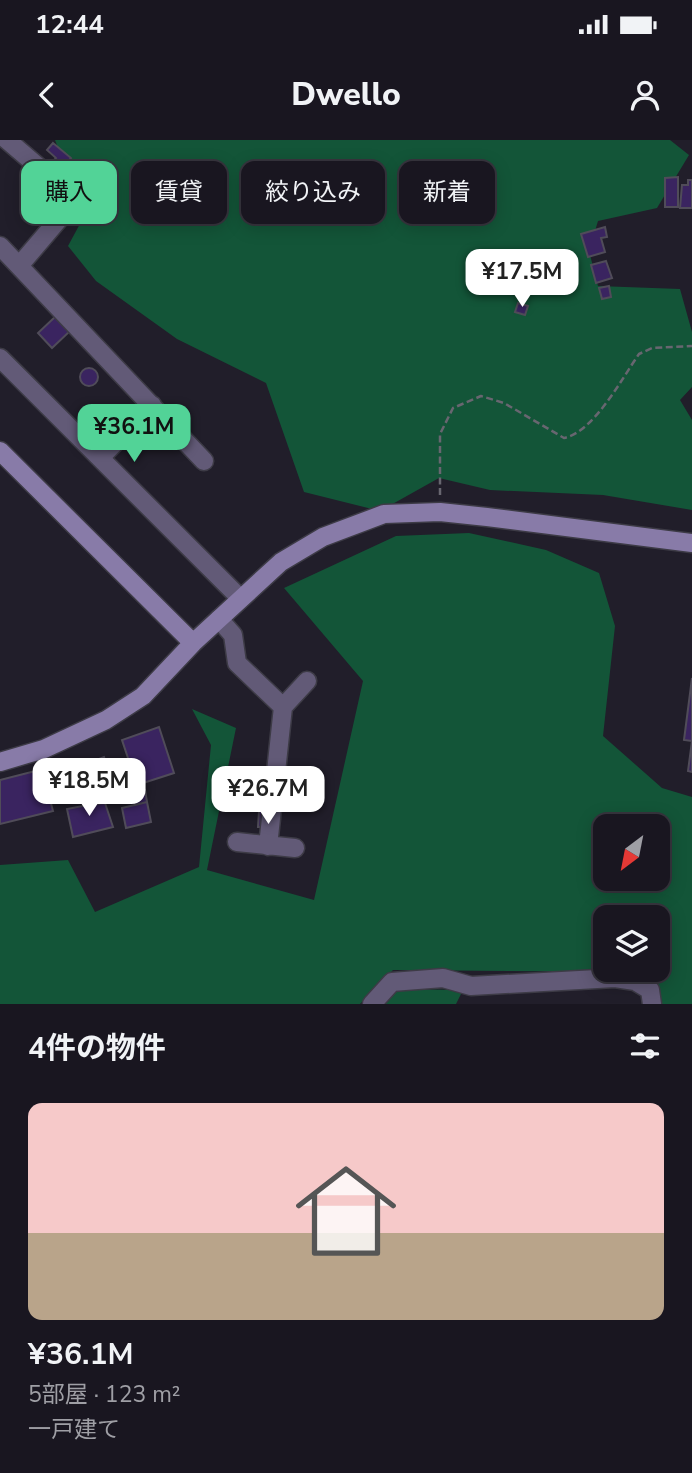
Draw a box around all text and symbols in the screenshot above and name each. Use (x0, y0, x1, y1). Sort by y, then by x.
text: 12:44 (35, 7, 104, 42)
text: Dwello (291, 73, 401, 116)
icon: back (28, 76, 66, 114)
icon: person (626, 76, 664, 114)
chip: 購入 (21, 161, 117, 224)
chip: 賃貸 (131, 161, 227, 224)
chip: 絞り込み (241, 161, 385, 224)
chip: 新着 (399, 161, 495, 224)
pin: ¥17.5M (465, 250, 579, 309)
text: ¥17.5M (482, 256, 562, 287)
pin: ¥36.1M (77, 404, 191, 464)
text: ¥36.1M (94, 411, 174, 442)
pin: ¥18.5M (32, 758, 146, 818)
text: ¥18.5M (49, 765, 129, 796)
pin: ¥26.7M (211, 766, 325, 826)
text: ¥26.7M (228, 773, 308, 804)
north arrow (593, 814, 670, 891)
map controls (593, 814, 670, 982)
button: layers (593, 905, 670, 982)
icon: filters (626, 1027, 664, 1065)
text: 4件の物件 (28, 1028, 166, 1069)
icon: home (283, 1148, 409, 1274)
text: ¥36.1M (28, 1334, 133, 1375)
text: 5部屋 · 123 m² (28, 1379, 181, 1410)
text: 一戸建て (28, 1414, 120, 1445)

